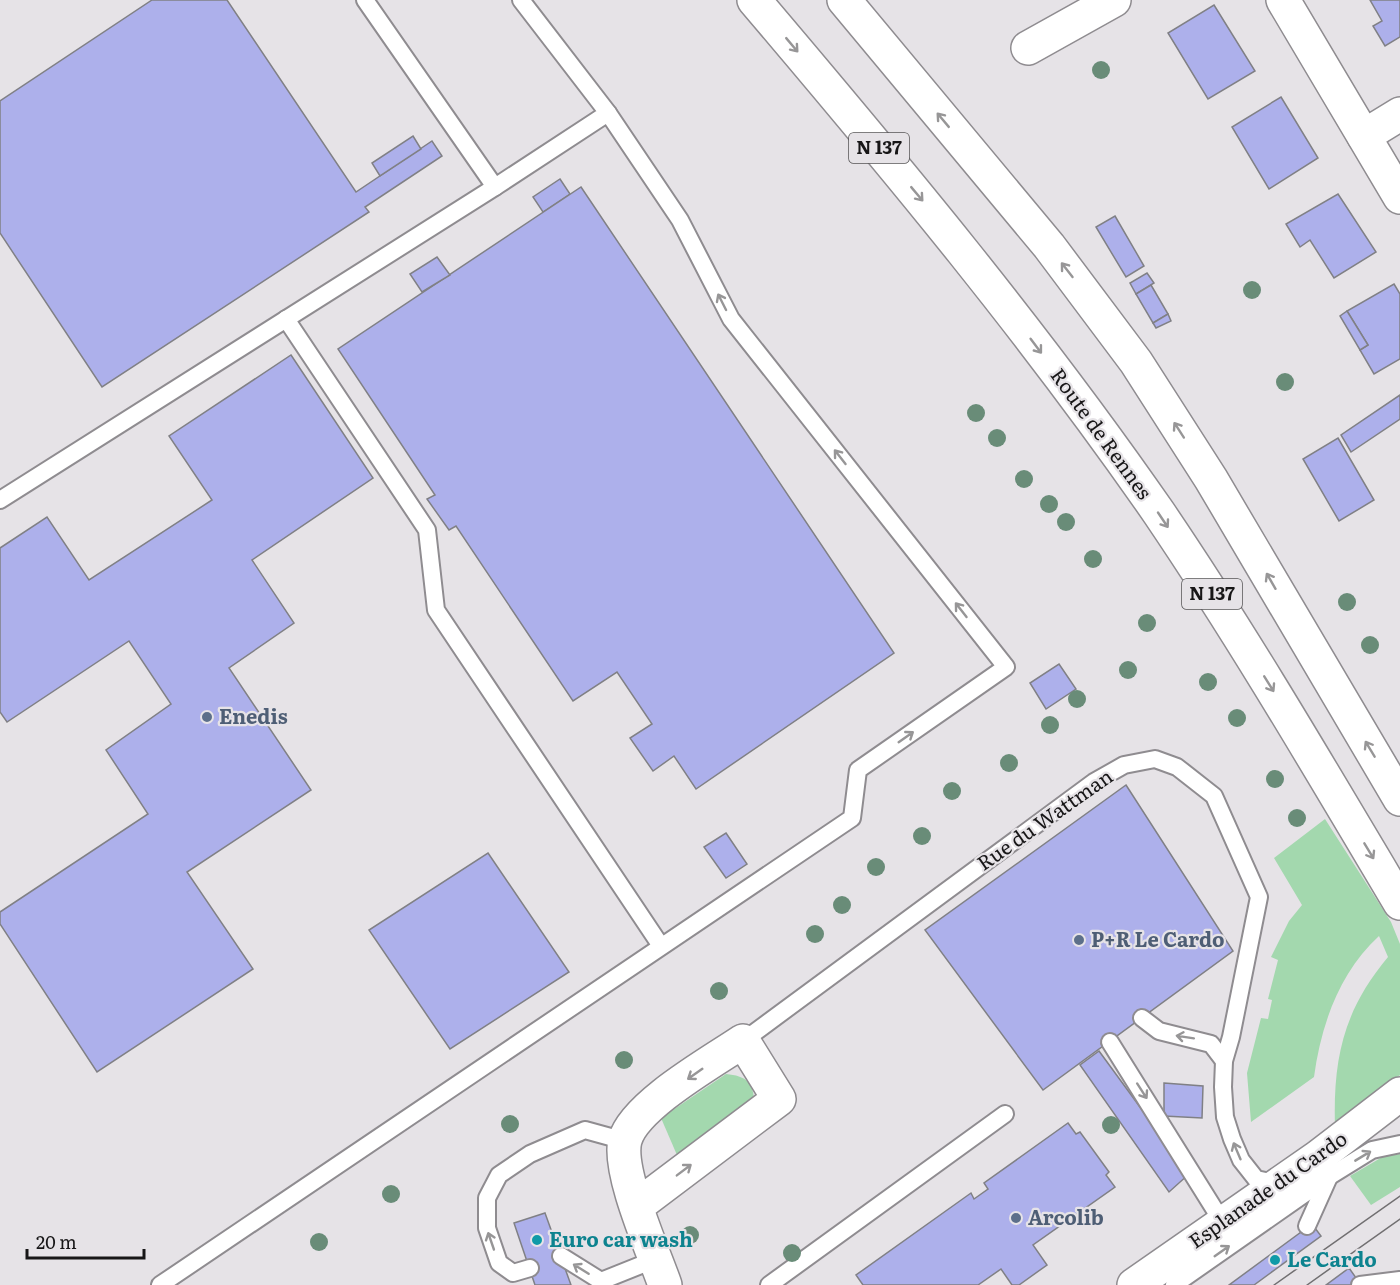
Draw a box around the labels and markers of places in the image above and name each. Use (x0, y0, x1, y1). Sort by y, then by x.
place label: Enedis (219, 700, 288, 730)
marker: Enedis (200, 710, 214, 724)
place label: P+R Le Cardo (1091, 923, 1224, 953)
marker: P+R Le Cardo (1072, 933, 1086, 947)
place label: Arcolib (1028, 1201, 1104, 1231)
marker: Arcolib (1009, 1211, 1023, 1225)
place label: Euro car wash (549, 1223, 693, 1253)
marker: Euro car wash (530, 1233, 544, 1247)
place label: Le Cardo (1287, 1243, 1377, 1273)
marker: Le Cardo (1268, 1253, 1282, 1267)

